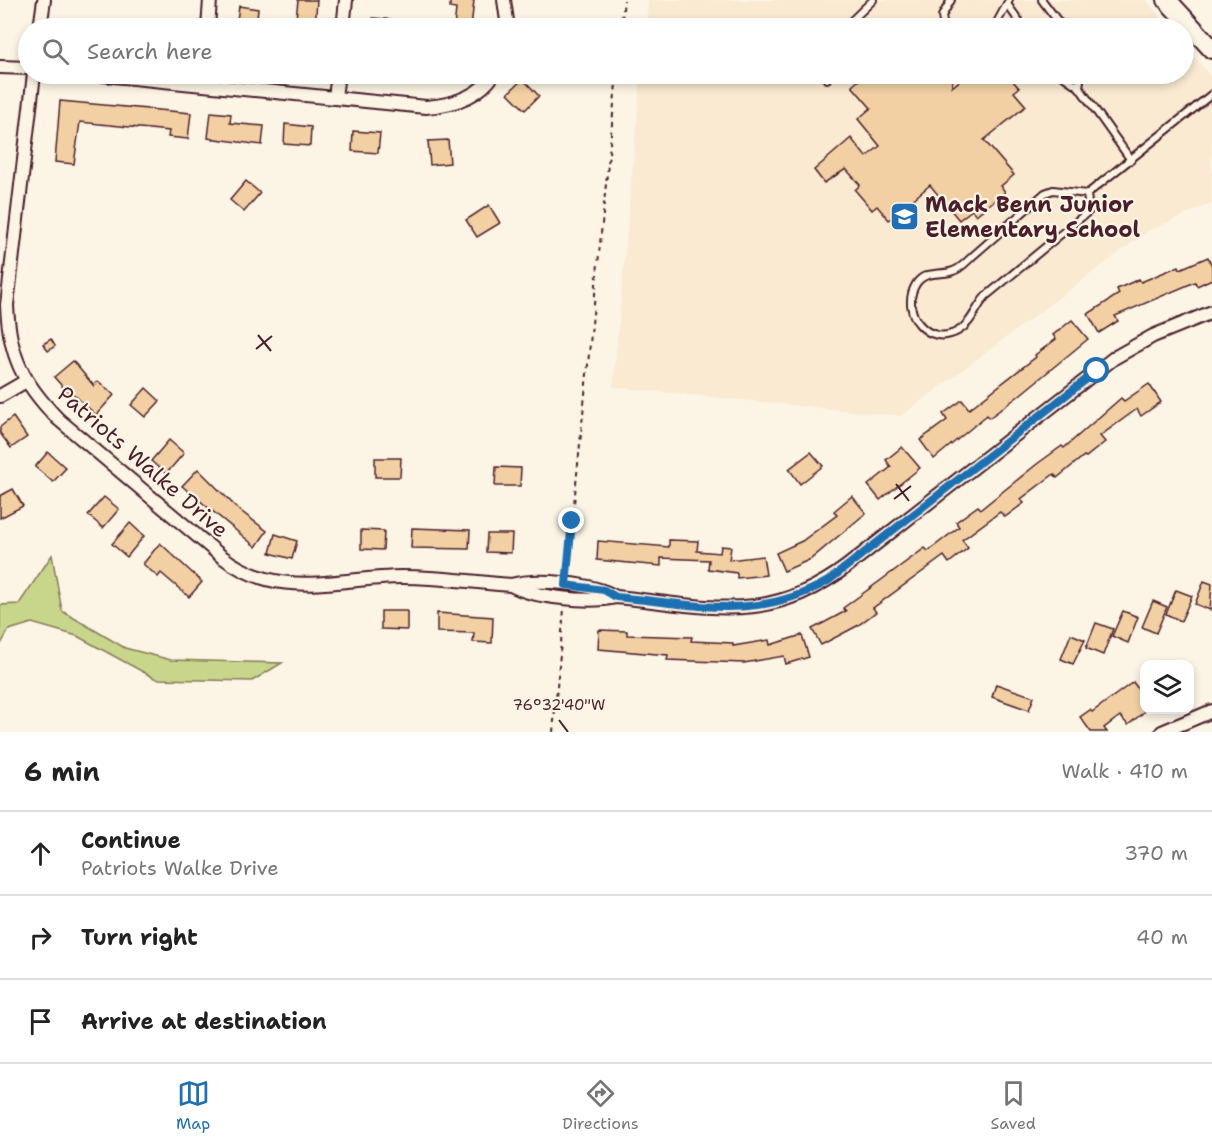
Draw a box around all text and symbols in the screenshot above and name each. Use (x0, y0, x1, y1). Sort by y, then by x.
search box (18, 18, 1194, 84)
icon: search (39, 35, 72, 68)
text: Search here (87, 37, 213, 66)
place label: Mack Benn Junior Elementary School (925, 190, 1141, 244)
school or university icon: Mack Benn Junior Elementary School (888, 201, 920, 233)
route start (1083, 357, 1109, 383)
street label: Patriots Walke Drive (51, 380, 235, 544)
route end (558, 507, 584, 533)
map controls (1140, 660, 1194, 714)
button: layers (1140, 660, 1194, 714)
text: 76°32'40"W (513, 695, 605, 715)
text: 6 min (24, 754, 100, 789)
text: Walk · 410 m (1062, 758, 1188, 784)
text: Continue (81, 826, 181, 855)
icon: ahead (24, 837, 57, 870)
text: 370 m (1124, 840, 1188, 866)
text: Patriots Walke Drive (81, 855, 279, 881)
icon: right (24, 921, 57, 954)
text: Turn right (81, 923, 198, 952)
text: 40 m (1136, 924, 1188, 950)
icon: arrive (24, 1005, 57, 1038)
text: Arrive at destination (81, 1007, 327, 1036)
tab: Map (176, 1077, 210, 1134)
tab: Directions (562, 1077, 639, 1134)
tab: Saved (991, 1077, 1036, 1134)

